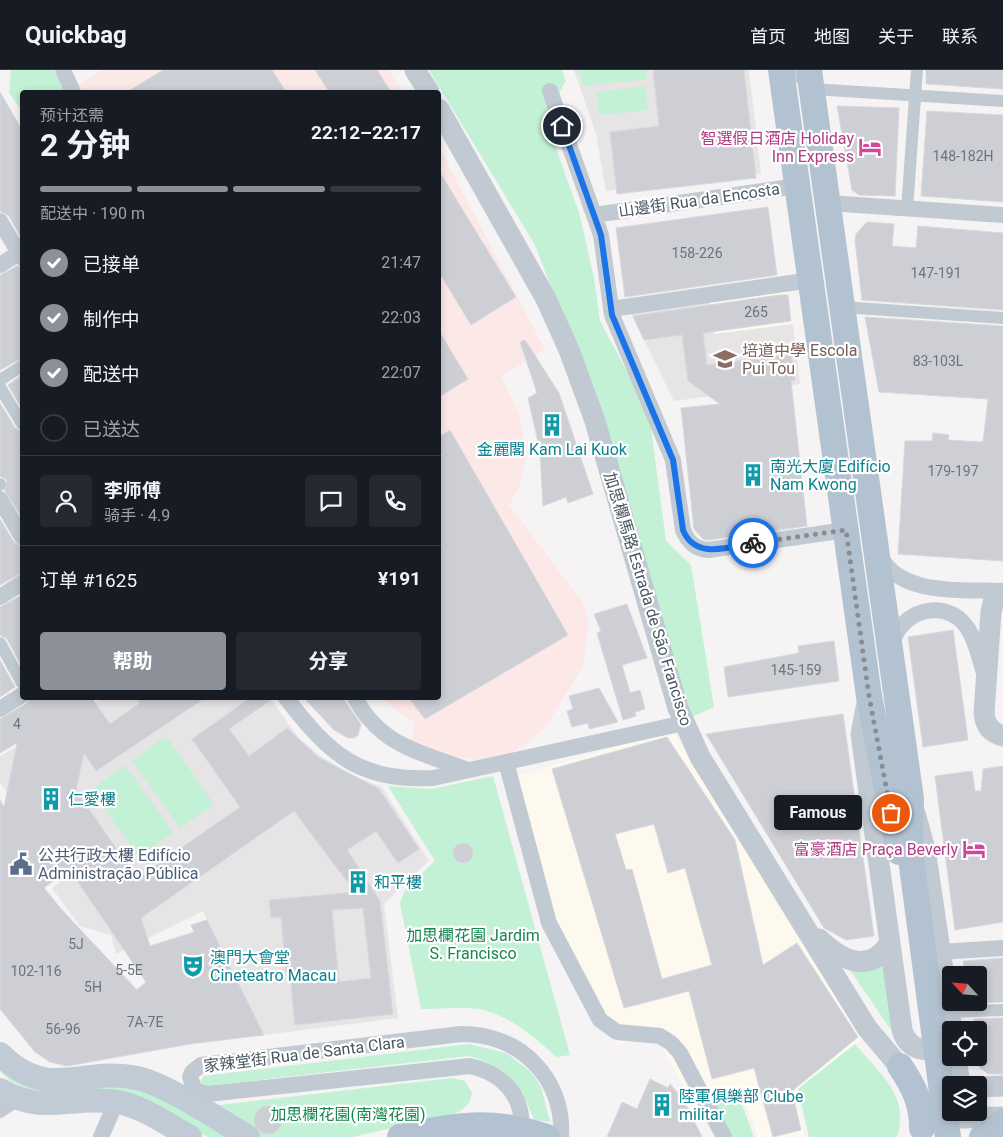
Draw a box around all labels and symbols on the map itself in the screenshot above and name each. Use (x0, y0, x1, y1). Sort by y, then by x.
pin (541, 105, 583, 147)
place label: 智選假日酒店 Holiday Inn Express (701, 129, 854, 166)
hotel icon: 智選假日酒店 Holiday Inn Express (857, 134, 883, 160)
house number: 148-182H (932, 148, 994, 164)
street label: 山邊街 Rua da Encosta (617, 179, 781, 221)
house number: 158-226 (671, 245, 723, 261)
house number: 147-191 (910, 265, 962, 281)
house number: 265 (744, 304, 768, 320)
place label: 培道中學 Escola Pui Tou (742, 341, 857, 378)
school or university icon: 培道中學 Escola Pui Tou (712, 346, 738, 372)
house number: 83-103L (913, 353, 964, 369)
building icon: 金麗閣 Kam Lai Kuok (539, 412, 565, 438)
place label: 金麗閣 Kam Lai Kuok (477, 440, 628, 459)
place label: 南光大廈 Edifício Nam Kwong (770, 457, 891, 494)
building icon: 南光大廈 Edifício Nam Kwong (740, 462, 766, 488)
house number: 179-197 (927, 463, 979, 479)
street label: 加思欄馬路 Estrada de São Francisco (600, 470, 696, 728)
courier (728, 518, 778, 568)
house number: 145-159 (770, 662, 822, 678)
house number: 4 (13, 716, 21, 732)
building icon: 仁愛樓 (38, 786, 64, 812)
place label: 仁愛樓 (68, 790, 116, 809)
pin (870, 792, 912, 834)
callout: Famous (774, 796, 861, 830)
hotel icon: 富豪酒店 Praça Beverly (961, 836, 987, 862)
place label: 富豪酒店 Praça Beverly (794, 840, 958, 859)
place label: 公共行政大樓 Edifício Administração Pública (38, 846, 198, 883)
public building icon: 公共行政大樓 Edifício Administração Pública (8, 851, 34, 877)
building icon: 和平樓 (345, 869, 371, 895)
place label: 和平樓 (374, 873, 422, 892)
park label: 加思欄花園 Jardim S. Francisco (406, 926, 540, 963)
house number: 5J (68, 936, 84, 952)
place label: 澳門大會堂 Cineteatro Macau (210, 948, 336, 985)
theatre icon: 澳門大會堂 Cineteatro Macau (180, 953, 206, 979)
house number: 5-5E (115, 962, 143, 978)
house number: 102-116 (10, 963, 62, 979)
north arrow (942, 966, 988, 1011)
house number: 5H (84, 979, 102, 995)
house number: 7A-7E (127, 1014, 163, 1030)
house number: 56-96 (45, 1021, 81, 1037)
street label: 家辣堂街 Rua de Santa Clara (202, 1032, 406, 1076)
place label: 陸軍俱樂部 Clube militar (679, 1087, 804, 1124)
building icon: 陸軍俱樂部 Clube militar (649, 1092, 675, 1118)
park label: 加思欄花園(南灣花園) (270, 1105, 426, 1124)

